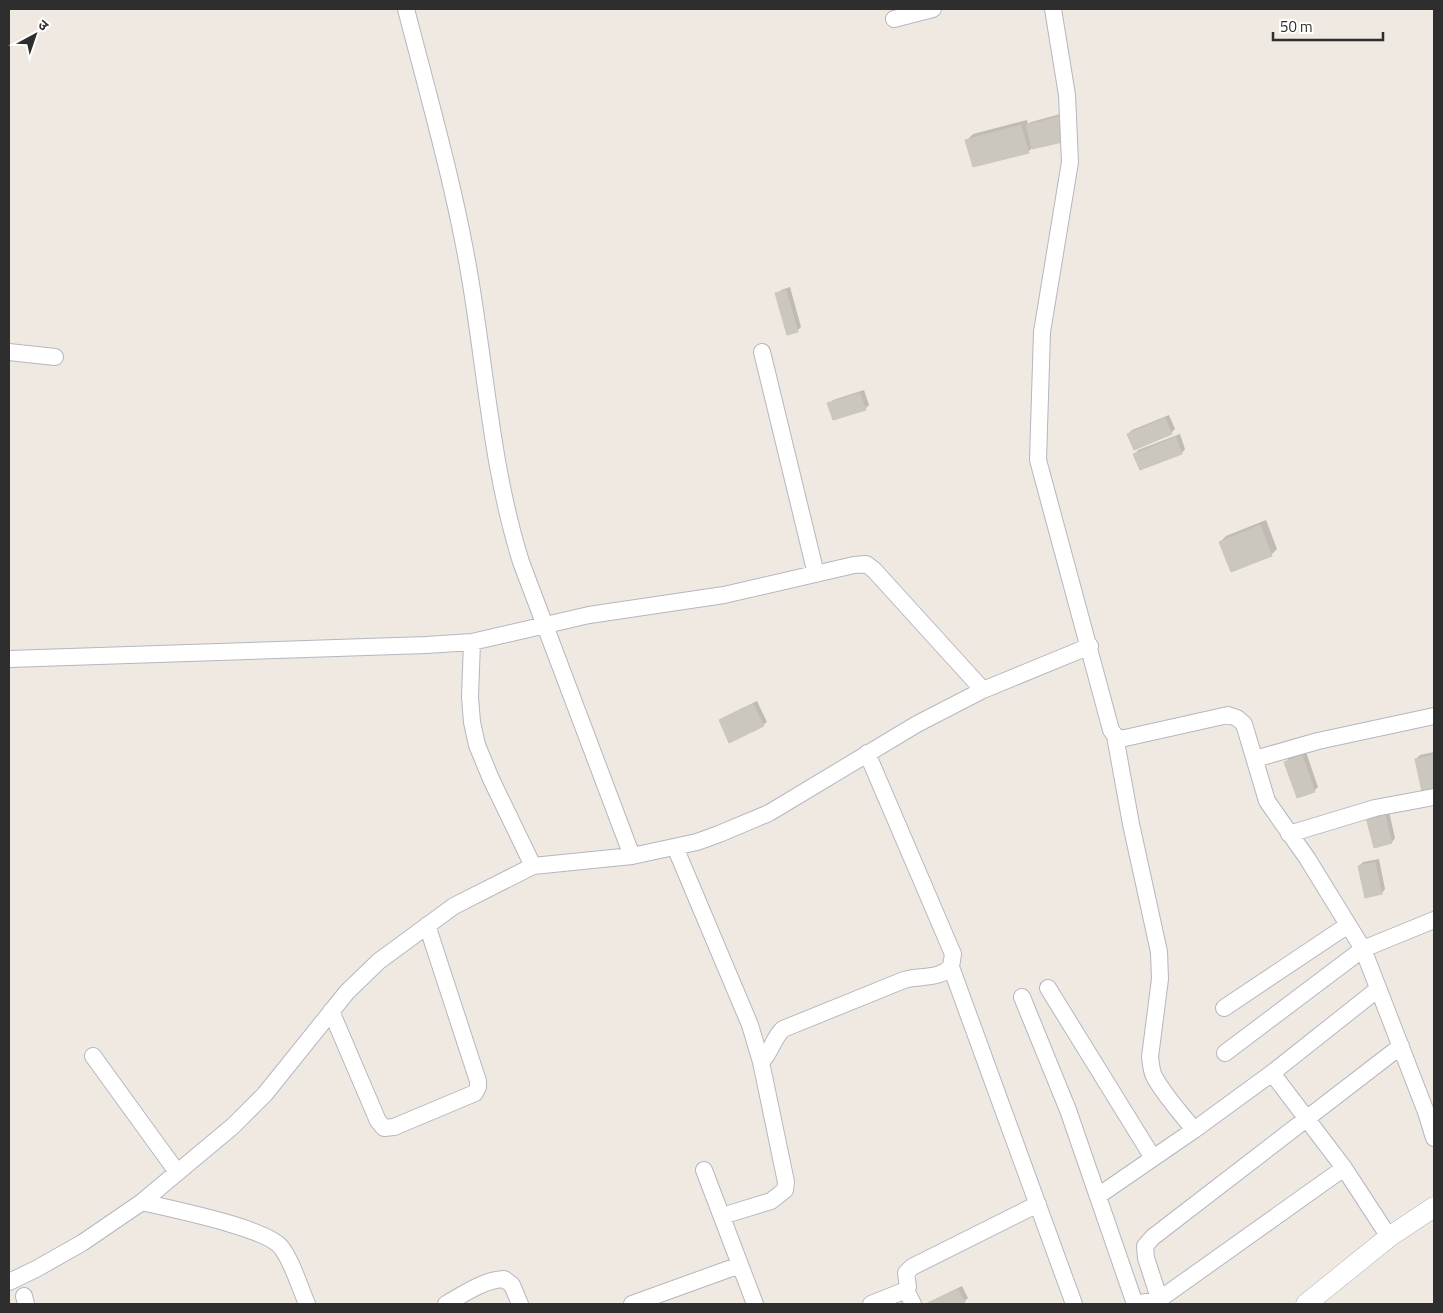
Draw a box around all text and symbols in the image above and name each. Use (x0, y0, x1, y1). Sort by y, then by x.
north arrow (10, 10, 60, 60)
scale bar (1273, 10, 1383, 42)
text: उ (34, 14, 54, 36)
text: 50 m (1280, 15, 1313, 38)

